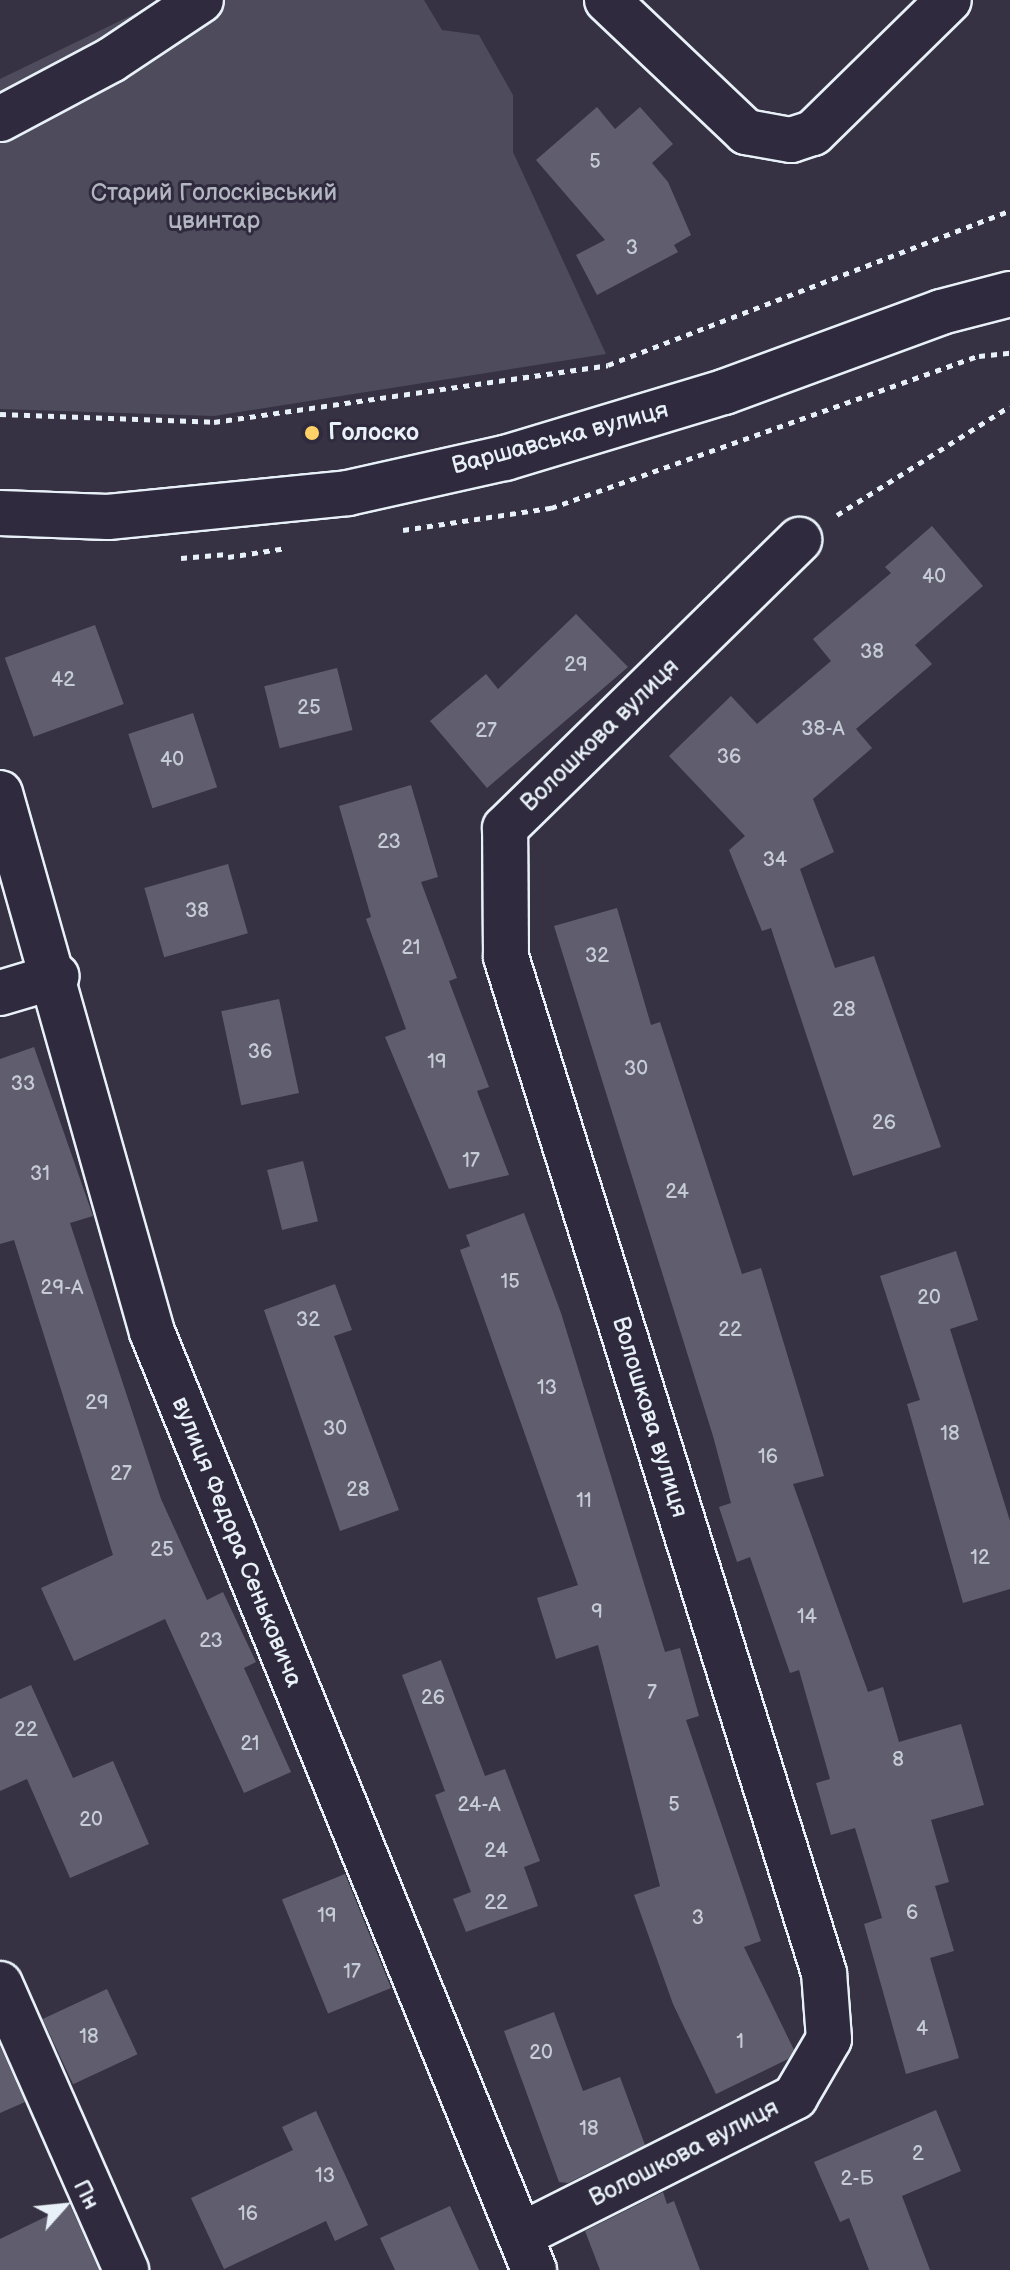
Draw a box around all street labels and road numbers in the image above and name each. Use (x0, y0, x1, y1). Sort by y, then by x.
street label: Варшавська вулиця (449, 395, 671, 481)
street label: Волошкова вулиця (515, 652, 685, 818)
street label: Волошкова вулиця (606, 1313, 694, 1521)
street label: вулиця Федора Сеньковича (166, 1393, 308, 1691)
street label: Волошкова вулиця (585, 2093, 783, 2213)

